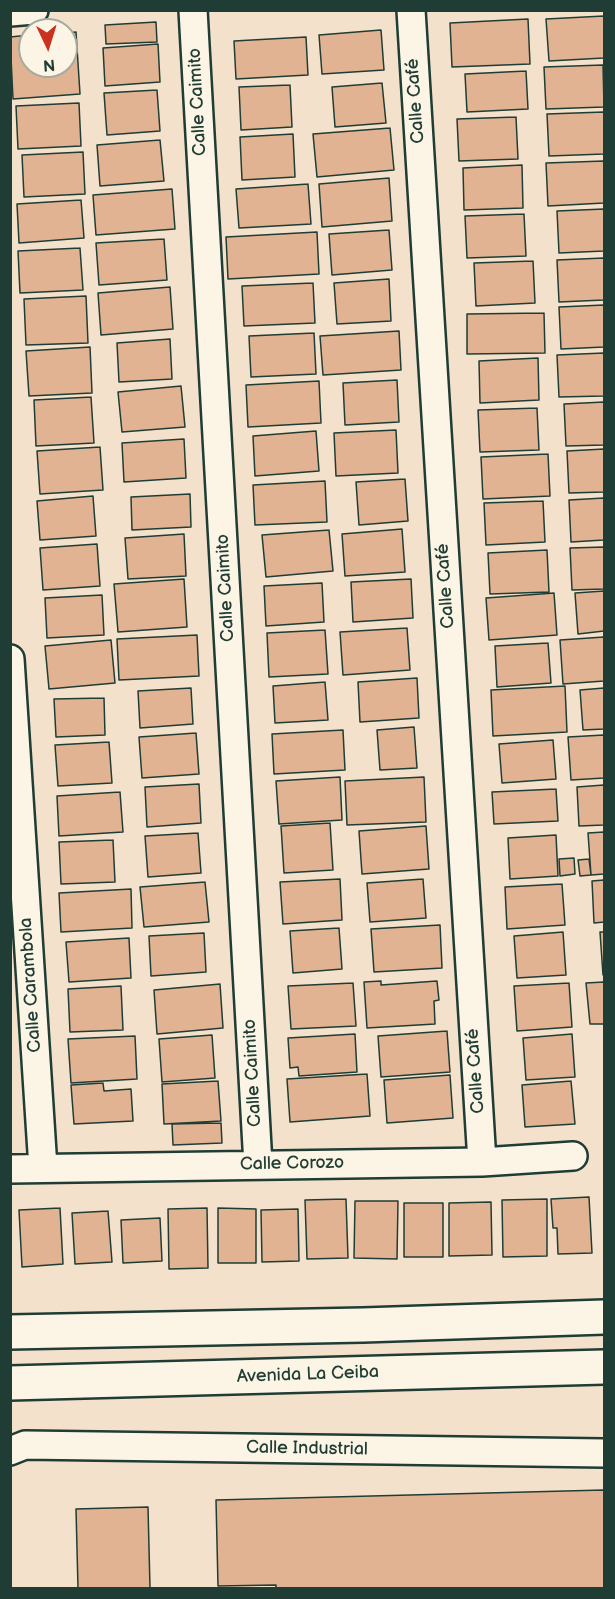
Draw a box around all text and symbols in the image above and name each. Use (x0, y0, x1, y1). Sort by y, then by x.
north arrow (18, 18, 78, 78)
street label: Calle Caimito (184, 48, 212, 156)
text: N (42, 55, 56, 74)
street label: Calle Café (402, 58, 430, 144)
street label: Calle Caimito (212, 534, 240, 642)
street label: Calle Café (432, 543, 460, 629)
street label: Calle Carambola (16, 917, 46, 1053)
street label: Calle Caimito (239, 1019, 267, 1127)
street label: Calle Café (462, 1028, 490, 1114)
street label: Calle Corozo (240, 1152, 344, 1176)
street label: Avenida La Ceiba (237, 1362, 379, 1388)
street label: Calle Industrial (246, 1437, 368, 1461)

